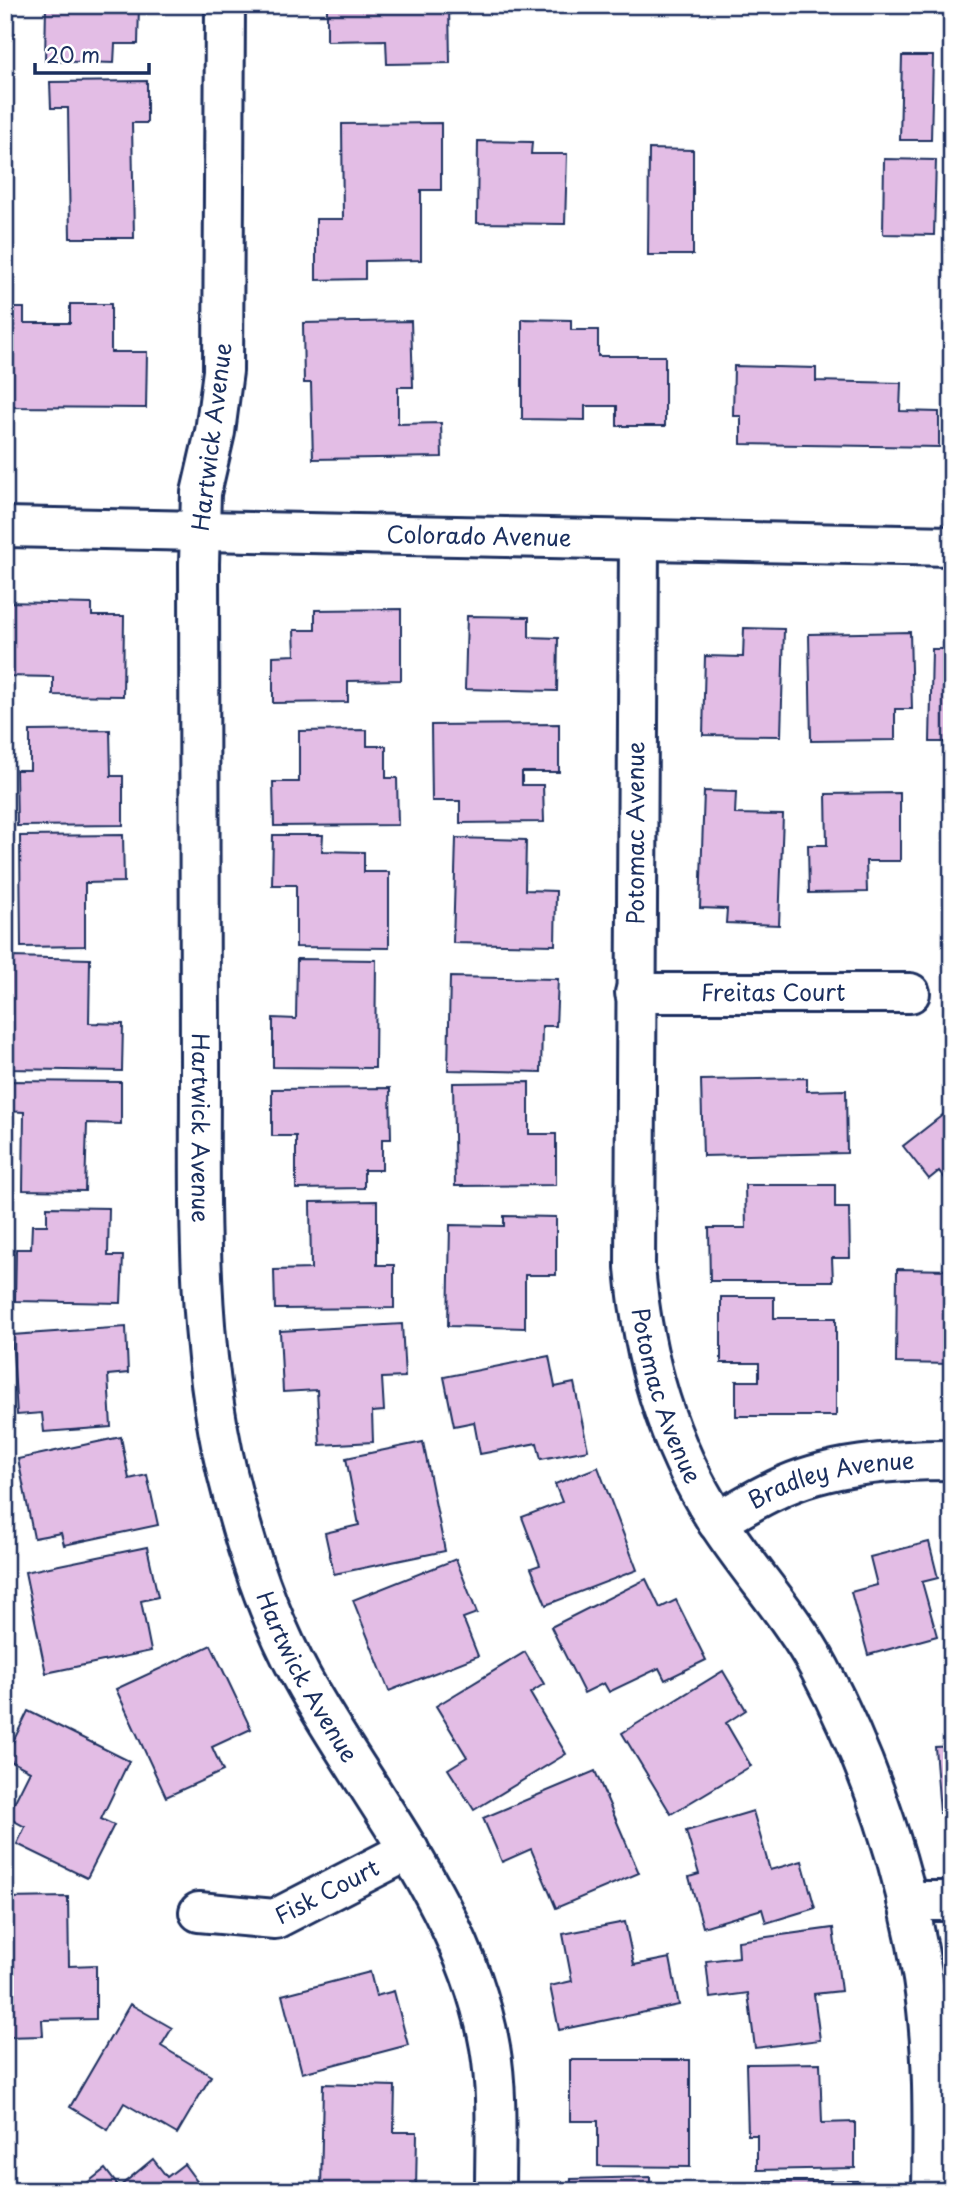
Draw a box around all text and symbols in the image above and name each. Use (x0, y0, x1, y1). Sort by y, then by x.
scale bar (35, 32, 149, 76)
text: 20 m (46, 38, 100, 70)
street label: Hartwick Avenue (182, 341, 239, 533)
street label: Colorado Avenue (386, 516, 572, 554)
street label: Potomac Avenue (617, 742, 652, 924)
street label: Freitas Court (701, 974, 845, 1009)
street label: Hartwick Avenue (184, 1033, 219, 1223)
street label: Potomac Avenue (624, 1305, 711, 1489)
street label: Bradley Avenue (741, 1442, 915, 1517)
street label: Hartwick Avenue (248, 1586, 368, 1769)
street label: Fisk Court (268, 1849, 385, 1932)

